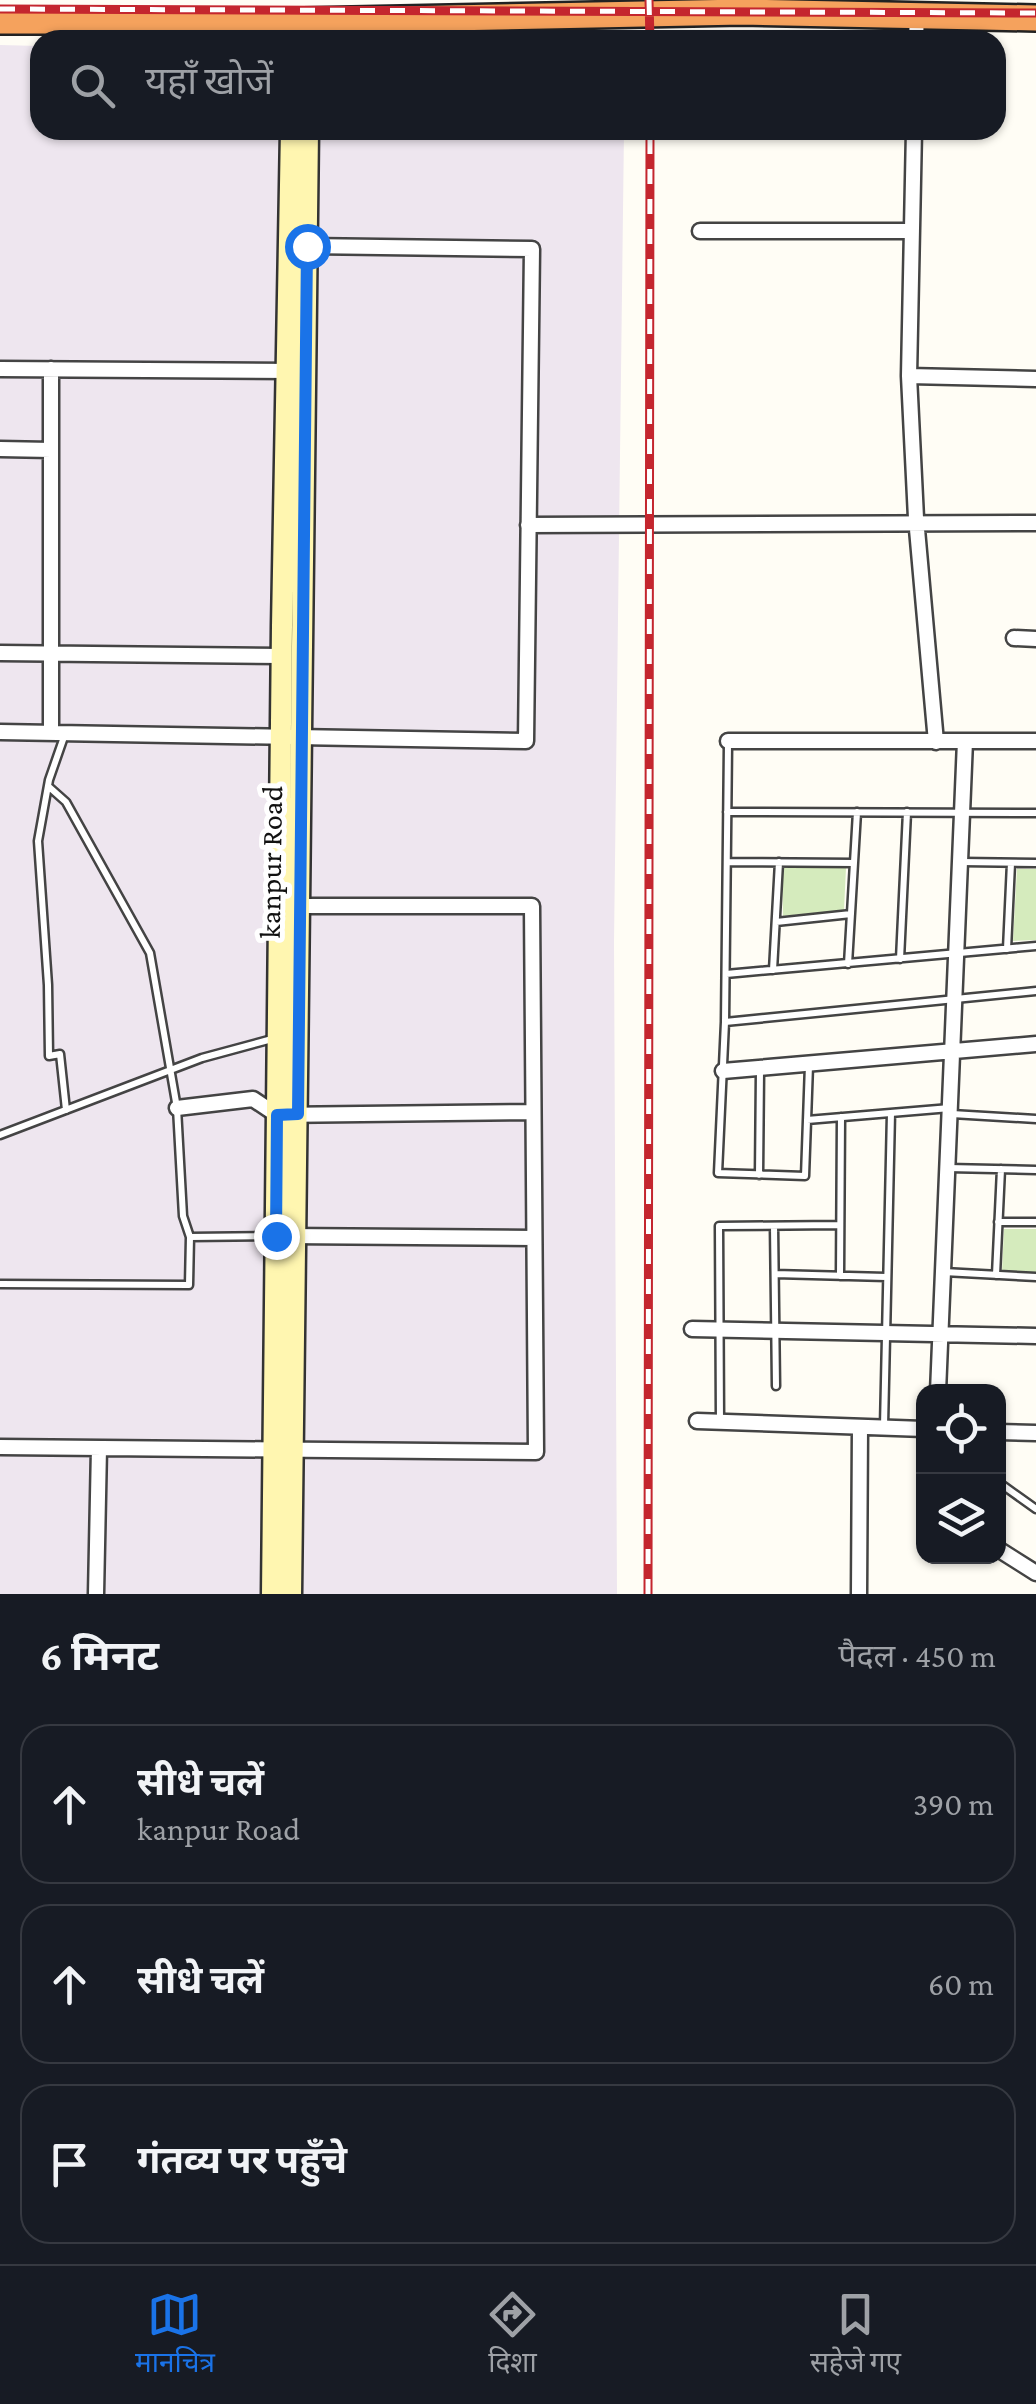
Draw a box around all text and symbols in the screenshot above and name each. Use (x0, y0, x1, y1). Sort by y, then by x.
search box (30, 30, 1006, 140)
icon: search (65, 58, 120, 113)
text: यहाँ खोजें (145, 60, 273, 102)
route start (285, 224, 331, 270)
street label: kanpur Road (253, 785, 289, 939)
route end (254, 1214, 300, 1260)
map controls (916, 1384, 1006, 1564)
button: locate (916, 1384, 1006, 1474)
button: layers (916, 1474, 1006, 1564)
text: 6 मिनट (40, 1632, 159, 1679)
text: पैदल · 450 m (838, 1638, 996, 1674)
text: सीधे चलें (137, 1761, 264, 1803)
icon: ahead (42, 1777, 97, 1832)
text: 390 m (913, 1786, 994, 1822)
text: kanpur Road (137, 1811, 300, 1847)
icon: ahead (42, 1957, 97, 2012)
text: सीधे चलें (137, 1959, 264, 2001)
text: 60 m (928, 1966, 994, 2002)
icon: arrive (42, 2137, 97, 2192)
text: गंतव्य पर पहुँचे (137, 2139, 347, 2181)
tab: मानचित्र (135, 2287, 215, 2383)
tab: दिशा (485, 2287, 540, 2383)
tab: सहेजे गए (810, 2287, 901, 2383)

